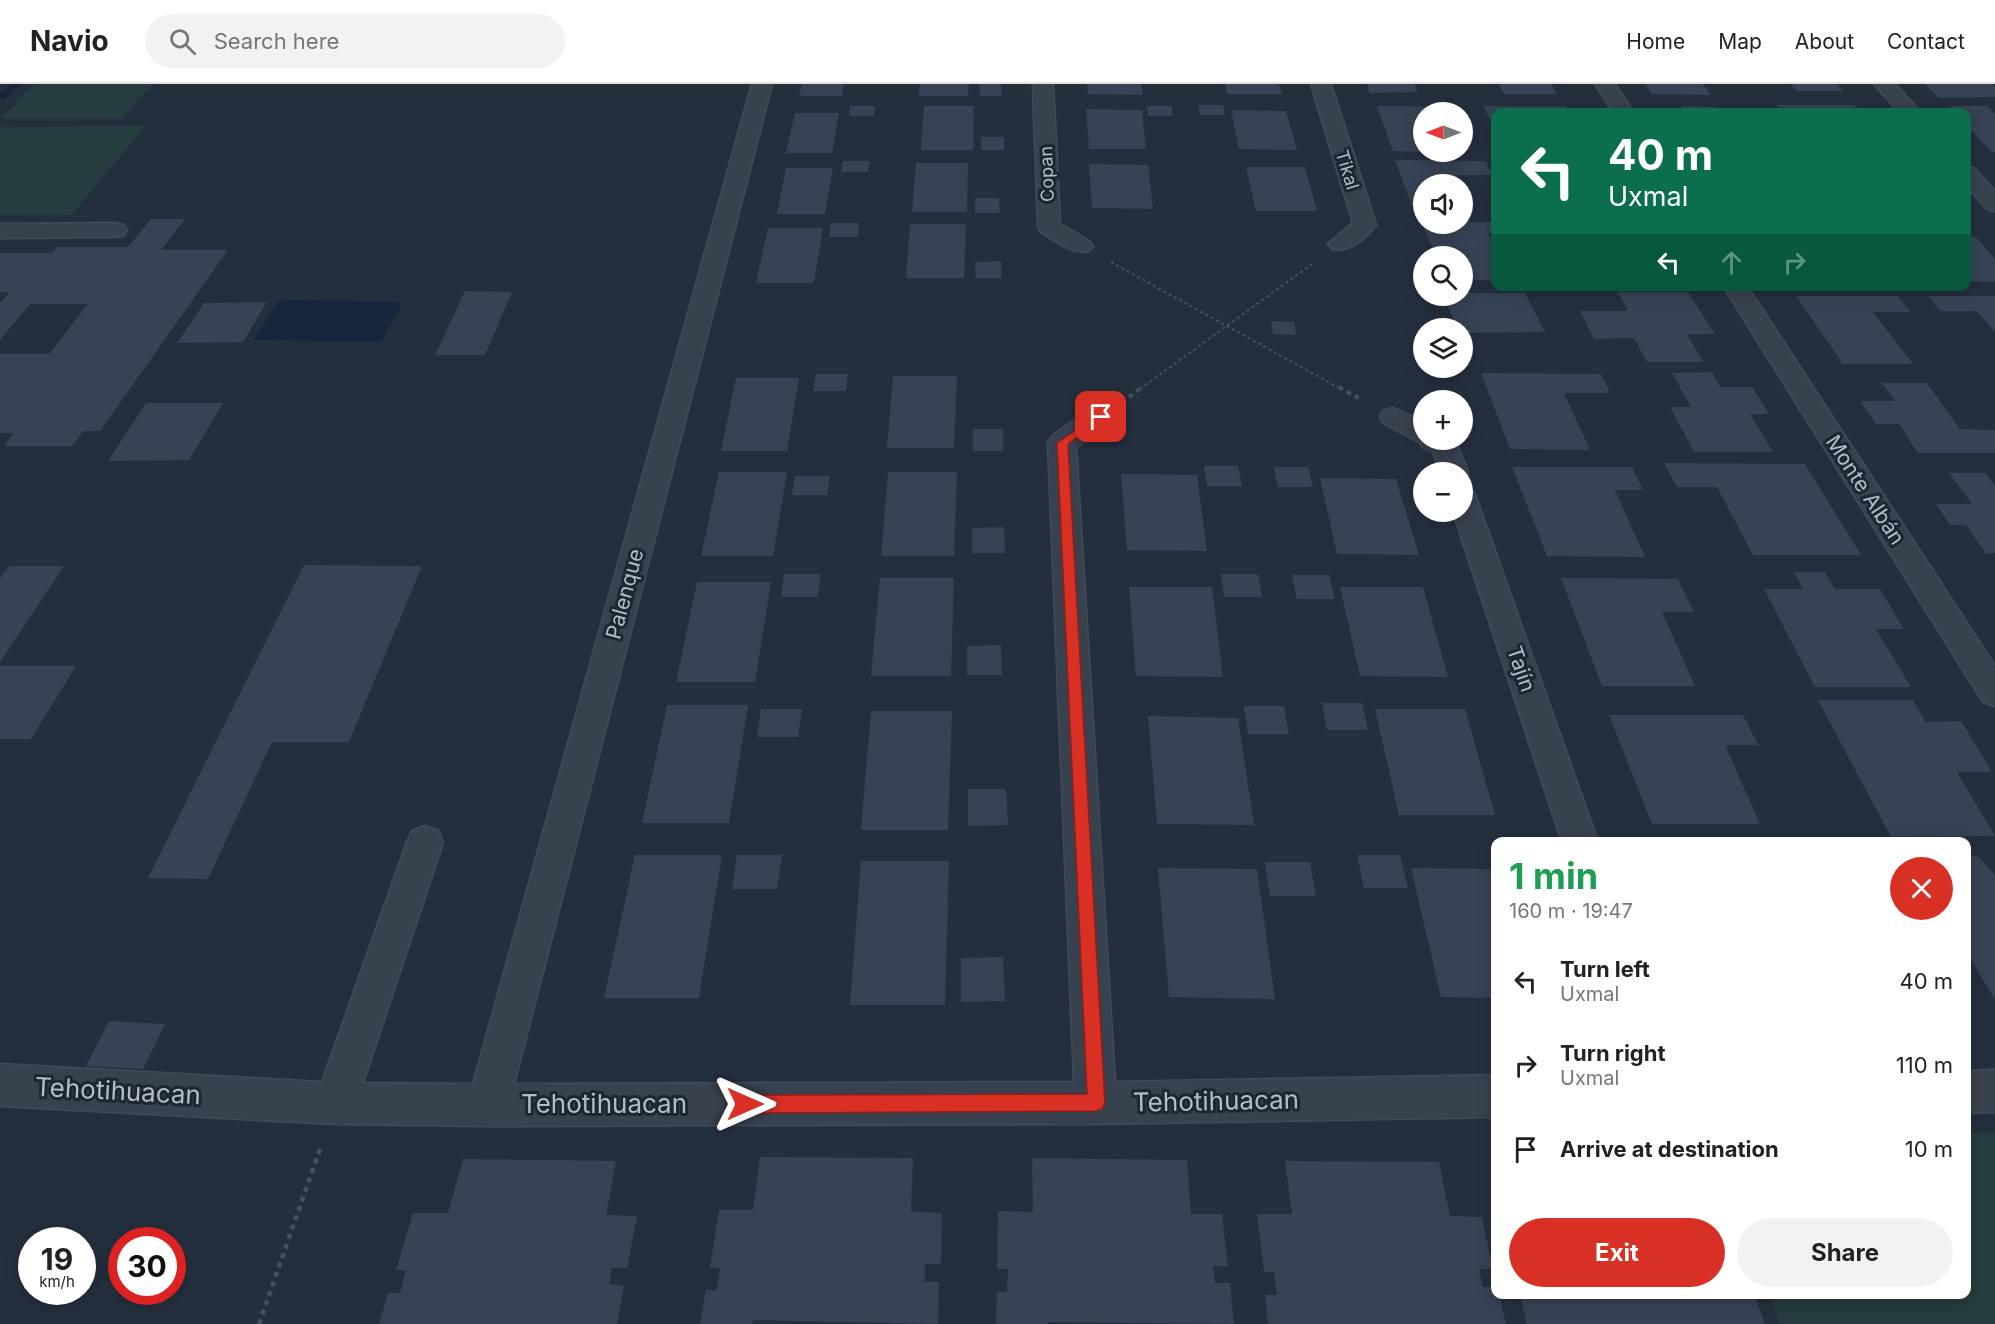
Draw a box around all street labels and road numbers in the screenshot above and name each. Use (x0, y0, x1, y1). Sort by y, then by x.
street label: Copan (1035, 146, 1058, 202)
street label: Tikal (1332, 148, 1363, 192)
street label: Monte Albán (1821, 430, 1910, 549)
street label: Palenque (600, 546, 649, 642)
street label: Tajín (1502, 643, 1541, 695)
street label: Tehotihuacan (34, 1071, 202, 1110)
street label: Tehotihuacan (1133, 1084, 1299, 1117)
street label: Tehotihuacan (521, 1088, 687, 1119)

